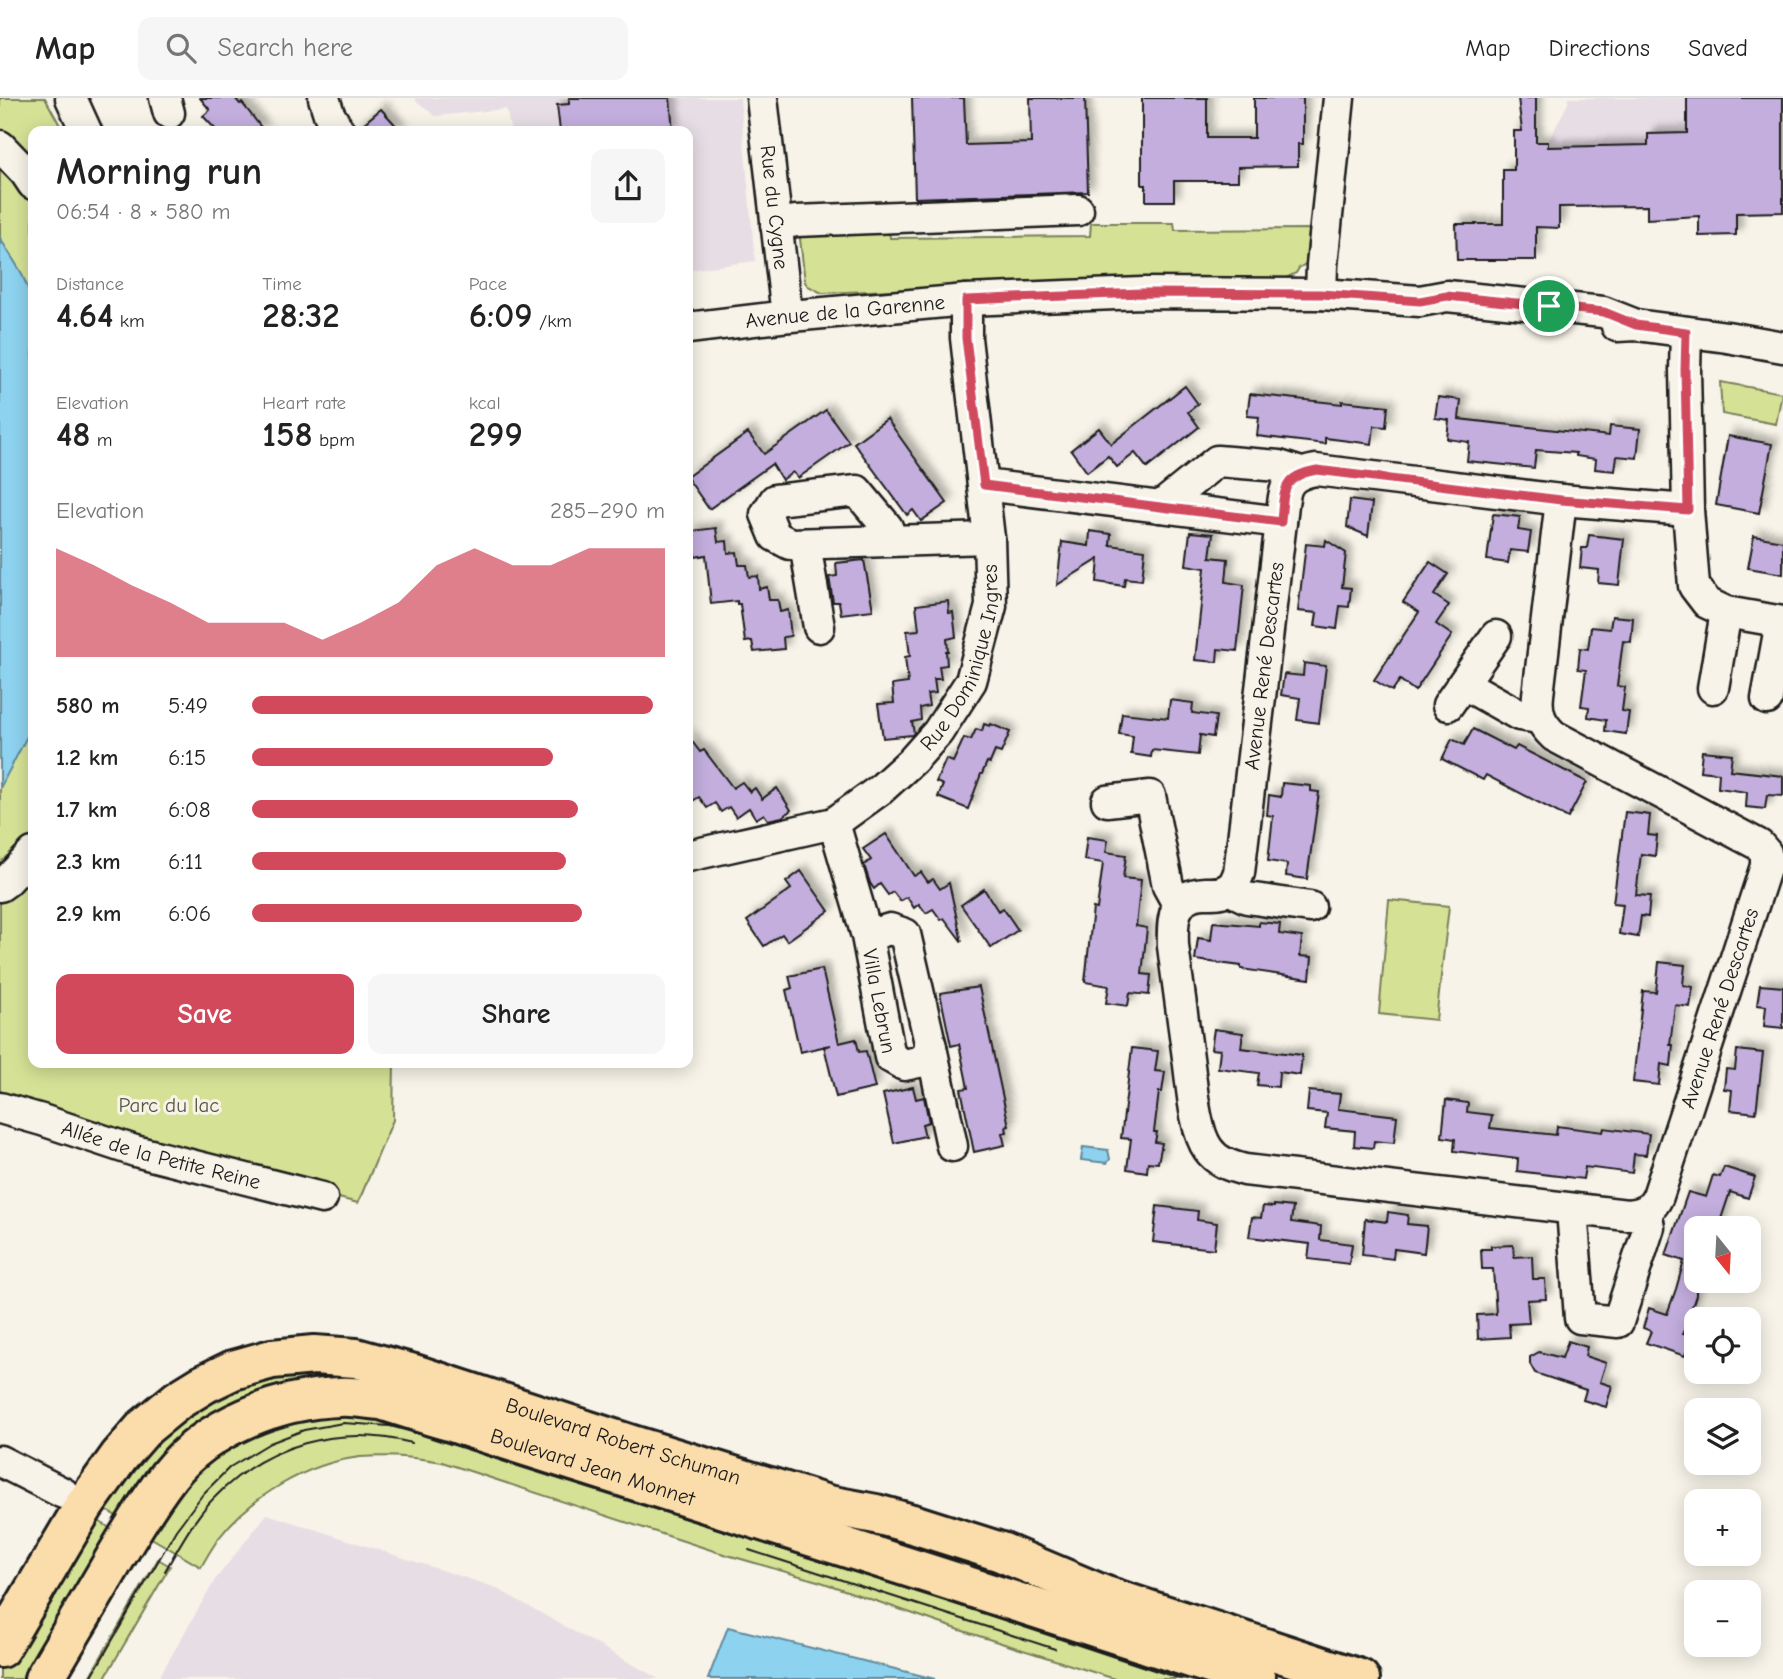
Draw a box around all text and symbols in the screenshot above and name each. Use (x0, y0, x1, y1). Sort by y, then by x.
search box (138, 17, 628, 80)
text: Map (35, 29, 96, 67)
icon: search (162, 29, 200, 67)
text: Search here (218, 33, 353, 63)
text: Map (1465, 34, 1511, 62)
text: Directions (1549, 34, 1650, 62)
text: Saved (1688, 34, 1748, 62)
street label: Rue du Cygne (755, 144, 794, 271)
button: share (591, 149, 665, 223)
text: Morning run (56, 150, 262, 194)
text: 06:54 · 8 × 580 m (56, 198, 231, 225)
text: Distance (56, 273, 124, 295)
text: Time (262, 273, 302, 295)
text: Pace (469, 273, 507, 295)
pin (1519, 276, 1579, 336)
icon: arrive (1530, 287, 1568, 325)
street label: Avenue de la Garenne (744, 290, 946, 333)
text: 4.64 (56, 295, 113, 336)
text: 28:32 (262, 295, 340, 336)
text: 6:09 (469, 295, 533, 336)
text: km (113, 310, 145, 332)
text: /km (533, 310, 572, 332)
text: Elevation (56, 392, 129, 414)
text: Heart rate (262, 392, 346, 414)
text: kcal (469, 392, 501, 414)
text: 48 (56, 414, 90, 455)
text: 158 (262, 414, 313, 455)
text: 299 (469, 414, 523, 455)
text: m (90, 429, 112, 451)
text: bpm (313, 429, 355, 451)
text: Elevation (56, 497, 144, 524)
text: 285–290 m (550, 497, 665, 524)
street label: Avenue René Descartes (1239, 561, 1289, 771)
street label: Rue Dominique Ingres (915, 564, 1003, 756)
text: 580 m (56, 692, 120, 719)
text: 5:49 (168, 692, 208, 719)
text: 1.2 km (56, 744, 118, 771)
text: 6:15 (168, 744, 206, 771)
text: 1.7 km (56, 796, 117, 823)
text: 6:08 (168, 796, 210, 823)
text: 2.3 km (56, 848, 121, 875)
text: 6:11 (168, 848, 203, 875)
text: 2.9 km (56, 900, 121, 927)
text: 6:06 (168, 900, 211, 927)
street label: Avenue René Descartes (1675, 905, 1763, 1112)
street label: Villa Lebrun (858, 947, 901, 1055)
button: Save (56, 974, 354, 1054)
button: Share (368, 974, 665, 1054)
park label: Parc du lac (119, 1093, 220, 1117)
street label: Allée de la Petite Reine (59, 1115, 263, 1194)
north arrow (1684, 1216, 1760, 1293)
map controls (1684, 1216, 1761, 1657)
button: locate (1684, 1307, 1761, 1384)
street label: Boulevard Robert Schuman (503, 1393, 744, 1490)
button: layers (1684, 1398, 1761, 1475)
street label: Boulevard Jean Monnet (487, 1423, 699, 1511)
button: + (1684, 1489, 1761, 1566)
button: − (1684, 1580, 1761, 1657)

